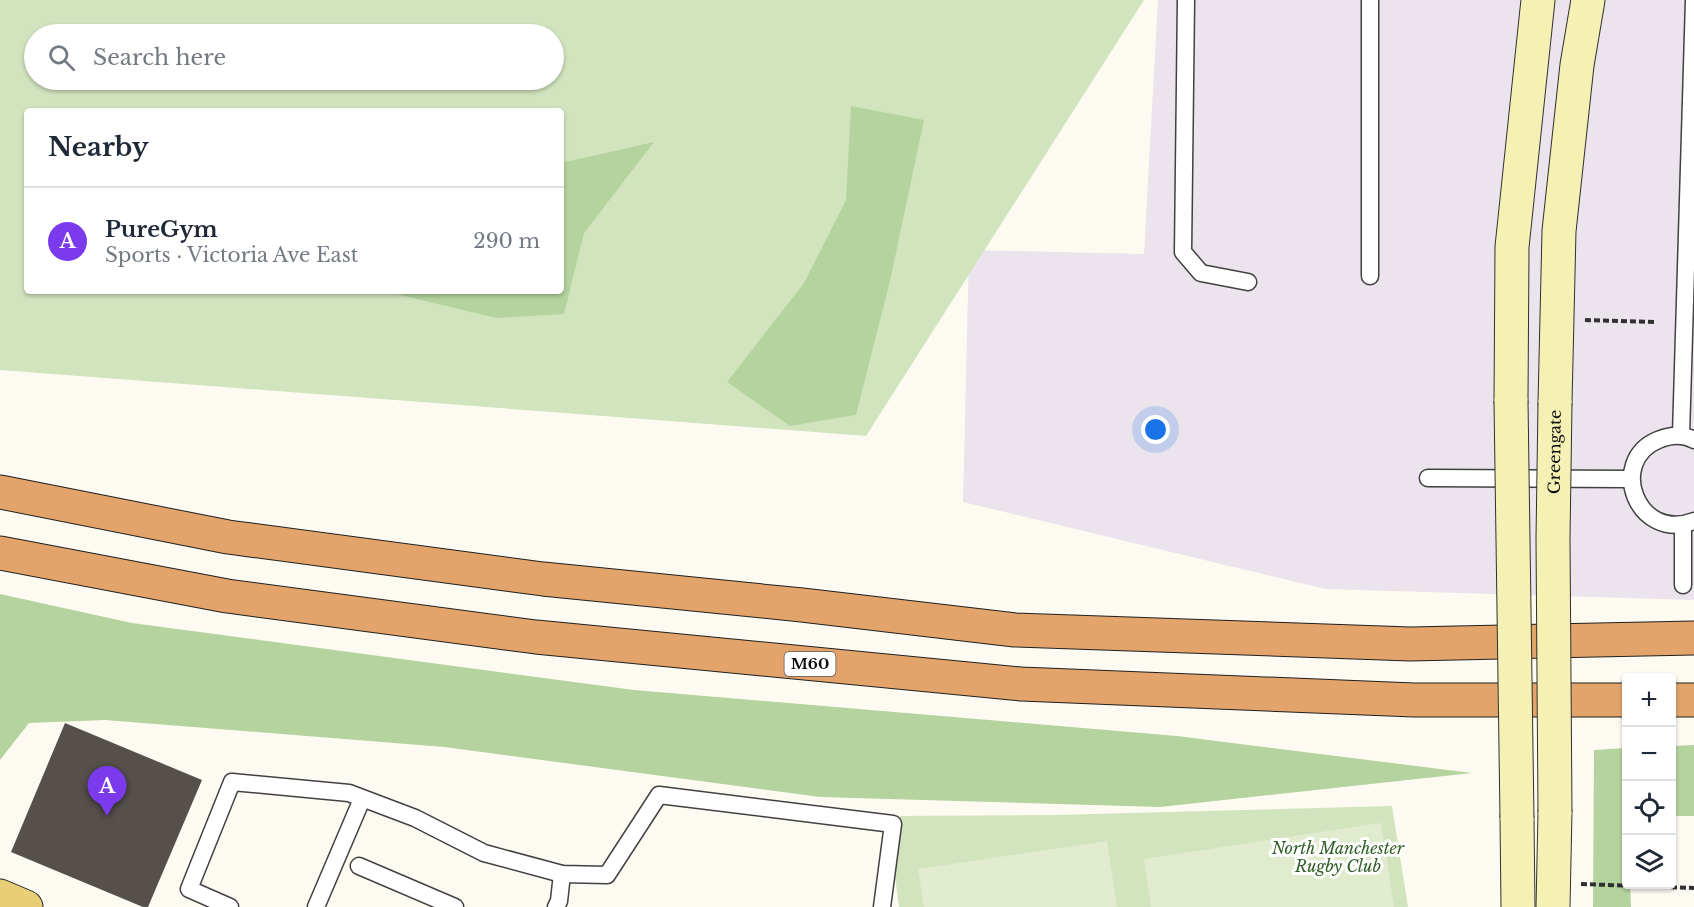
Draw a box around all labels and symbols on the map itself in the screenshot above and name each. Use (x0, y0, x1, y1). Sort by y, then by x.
street label: Greengate (1544, 410, 1565, 494)
your location (1141, 415, 1170, 444)
road number: M60 (784, 652, 836, 676)
pin: A (88, 766, 126, 816)
park label: North Manchester Rugby Club (1271, 838, 1405, 876)

